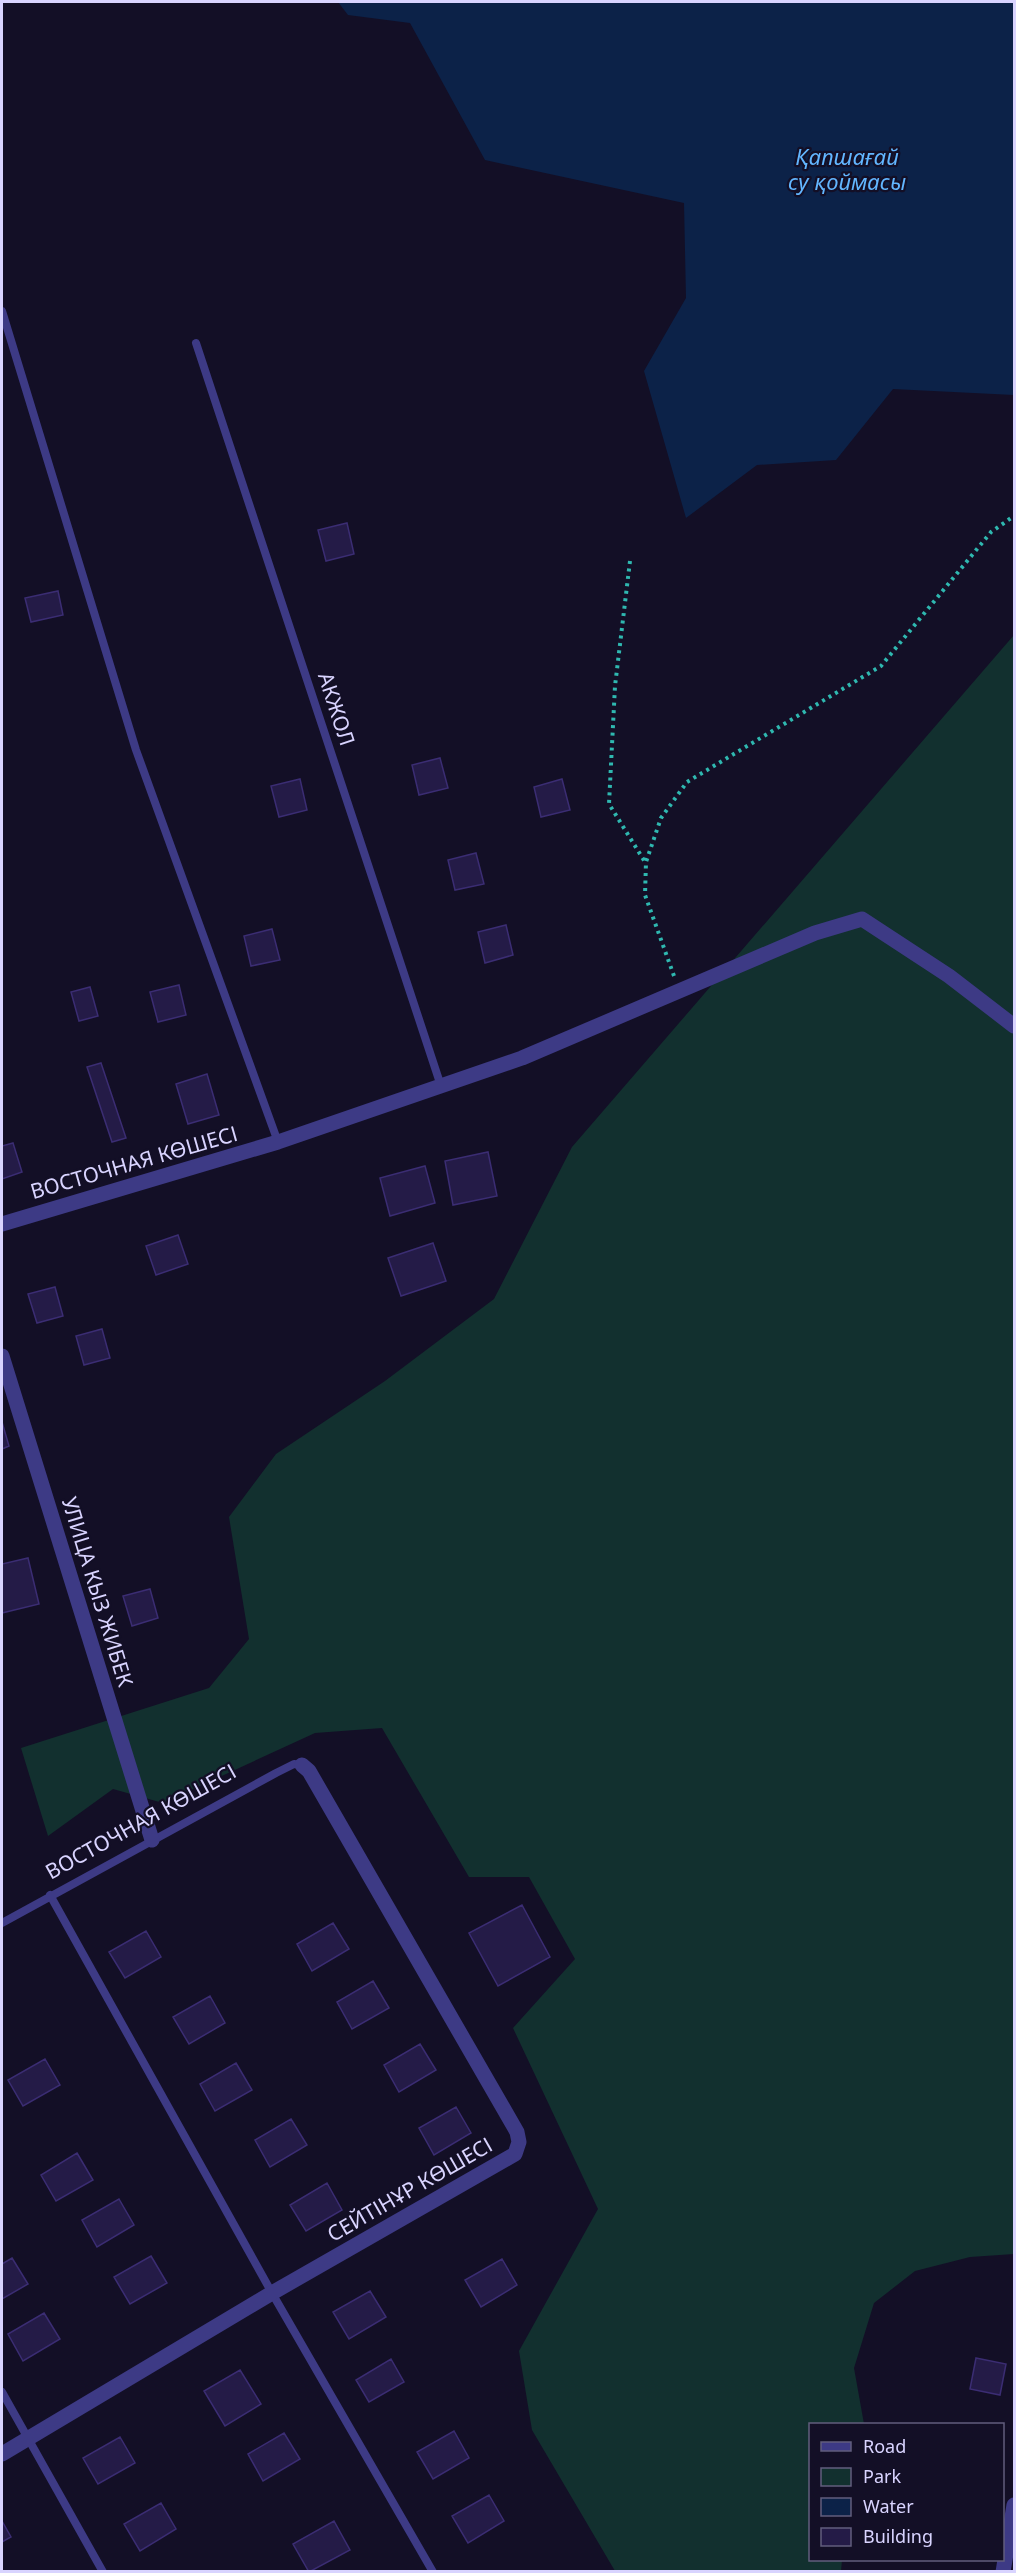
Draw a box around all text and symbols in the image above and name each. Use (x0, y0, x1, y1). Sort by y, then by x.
water label: Қапшағай су қоймасы (788, 141, 906, 196)
street label: АКЖОЛ (312, 668, 362, 749)
street label: ВОСТОЧНАЯ КӨШЕСІ (27, 1119, 241, 1205)
street label: УЛИЦА КЫЗ ЖИБЕК (56, 1493, 140, 1690)
street label: ВОСТОЧНАЯ КӨШЕСІ (40, 1757, 241, 1885)
street label: СЕЙТІНҰР КӨШЕСІ (322, 2130, 497, 2248)
legend (809, 2423, 1004, 2561)
text: Road (863, 2434, 906, 2458)
text: Park (863, 2464, 901, 2488)
text: Water (863, 2494, 914, 2518)
text: Building (863, 2524, 933, 2548)

